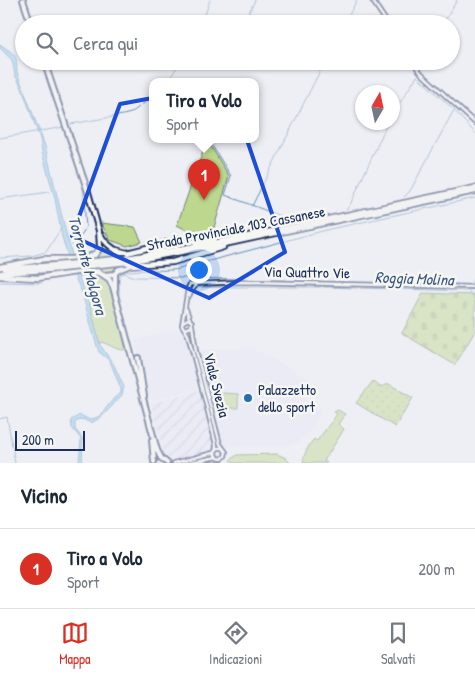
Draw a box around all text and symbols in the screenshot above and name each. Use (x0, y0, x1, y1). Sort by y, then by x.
search box (15, 15, 460, 70)
icon: search (33, 29, 61, 57)
text: Cerca qui (73, 30, 138, 56)
popup (149, 78, 259, 143)
north arrow (355, 85, 400, 130)
text: Tiro a Volo (166, 87, 242, 113)
text: Sport (166, 113, 199, 135)
pin: 1 (188, 159, 220, 200)
street label: Strada Provinciale 103 Cassanese (145, 200, 327, 256)
water label: Torrente Molgora (63, 213, 113, 319)
your location (186, 257, 212, 283)
street label: Via Quattro Vie (264, 261, 350, 283)
water label: Roggia Molina (374, 266, 455, 290)
street label: Viale Svezia (199, 351, 235, 419)
place label: Palazzetto dello sport (258, 379, 316, 417)
marker: Palazzetto dello sport (242, 392, 254, 404)
scale bar (15, 428, 85, 451)
text: 200 m (22, 430, 54, 449)
text: Vicino (20, 481, 67, 510)
text: Tiro a Volo (67, 545, 142, 571)
text: 1 (33, 558, 39, 580)
text: 200 m (419, 558, 455, 580)
text: Sport (67, 571, 99, 593)
tab: Mappa (59, 619, 91, 668)
tab: Indicazioni (209, 619, 262, 668)
tab: Salvati (381, 619, 416, 668)

